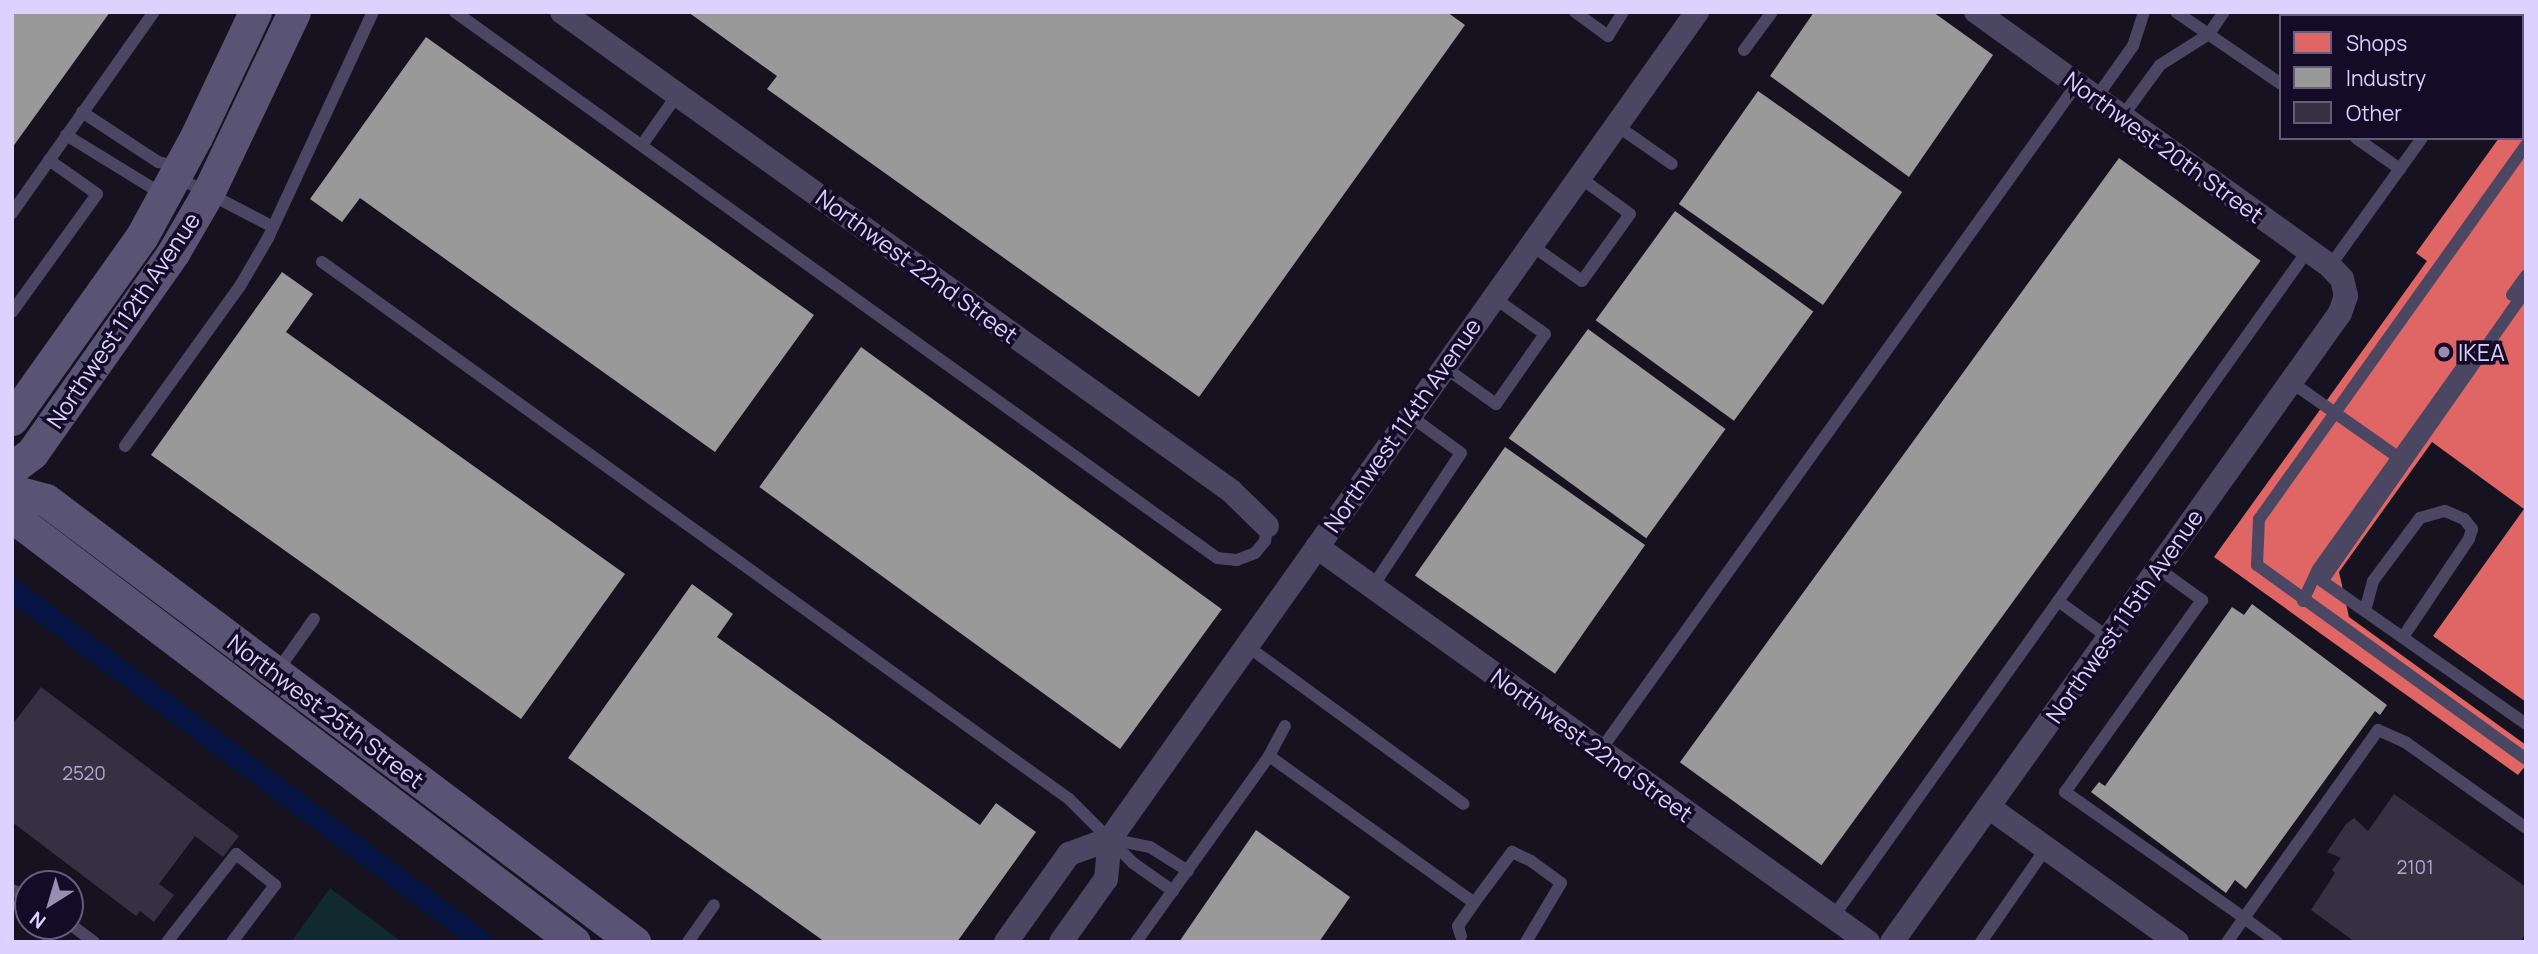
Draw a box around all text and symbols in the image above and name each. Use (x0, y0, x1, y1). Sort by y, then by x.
legend (2279, 14, 2524, 140)
text: Shops (2346, 29, 2407, 57)
text: Industry (2346, 64, 2426, 92)
street label: Northwest 20th Street (2059, 66, 2269, 228)
text: Other (2346, 99, 2402, 127)
street label: Northwest 22nd Street (811, 184, 1023, 348)
street label: Northwest 112th Avenue (40, 207, 206, 433)
street label: Northwest 114th Avenue (1318, 313, 1486, 537)
place label: IKEA (2458, 338, 2505, 366)
marker: IKEA (2436, 344, 2452, 360)
street label: Northwest 115th Avenue (2040, 504, 2208, 728)
street label: Northwest 25th Street (222, 628, 430, 794)
street label: Northwest 22nd Street (1486, 663, 1698, 827)
house number: 2520 (62, 763, 106, 785)
house number: 2101 (2396, 857, 2434, 879)
north arrow (14, 870, 84, 940)
text: N (24, 906, 51, 935)

